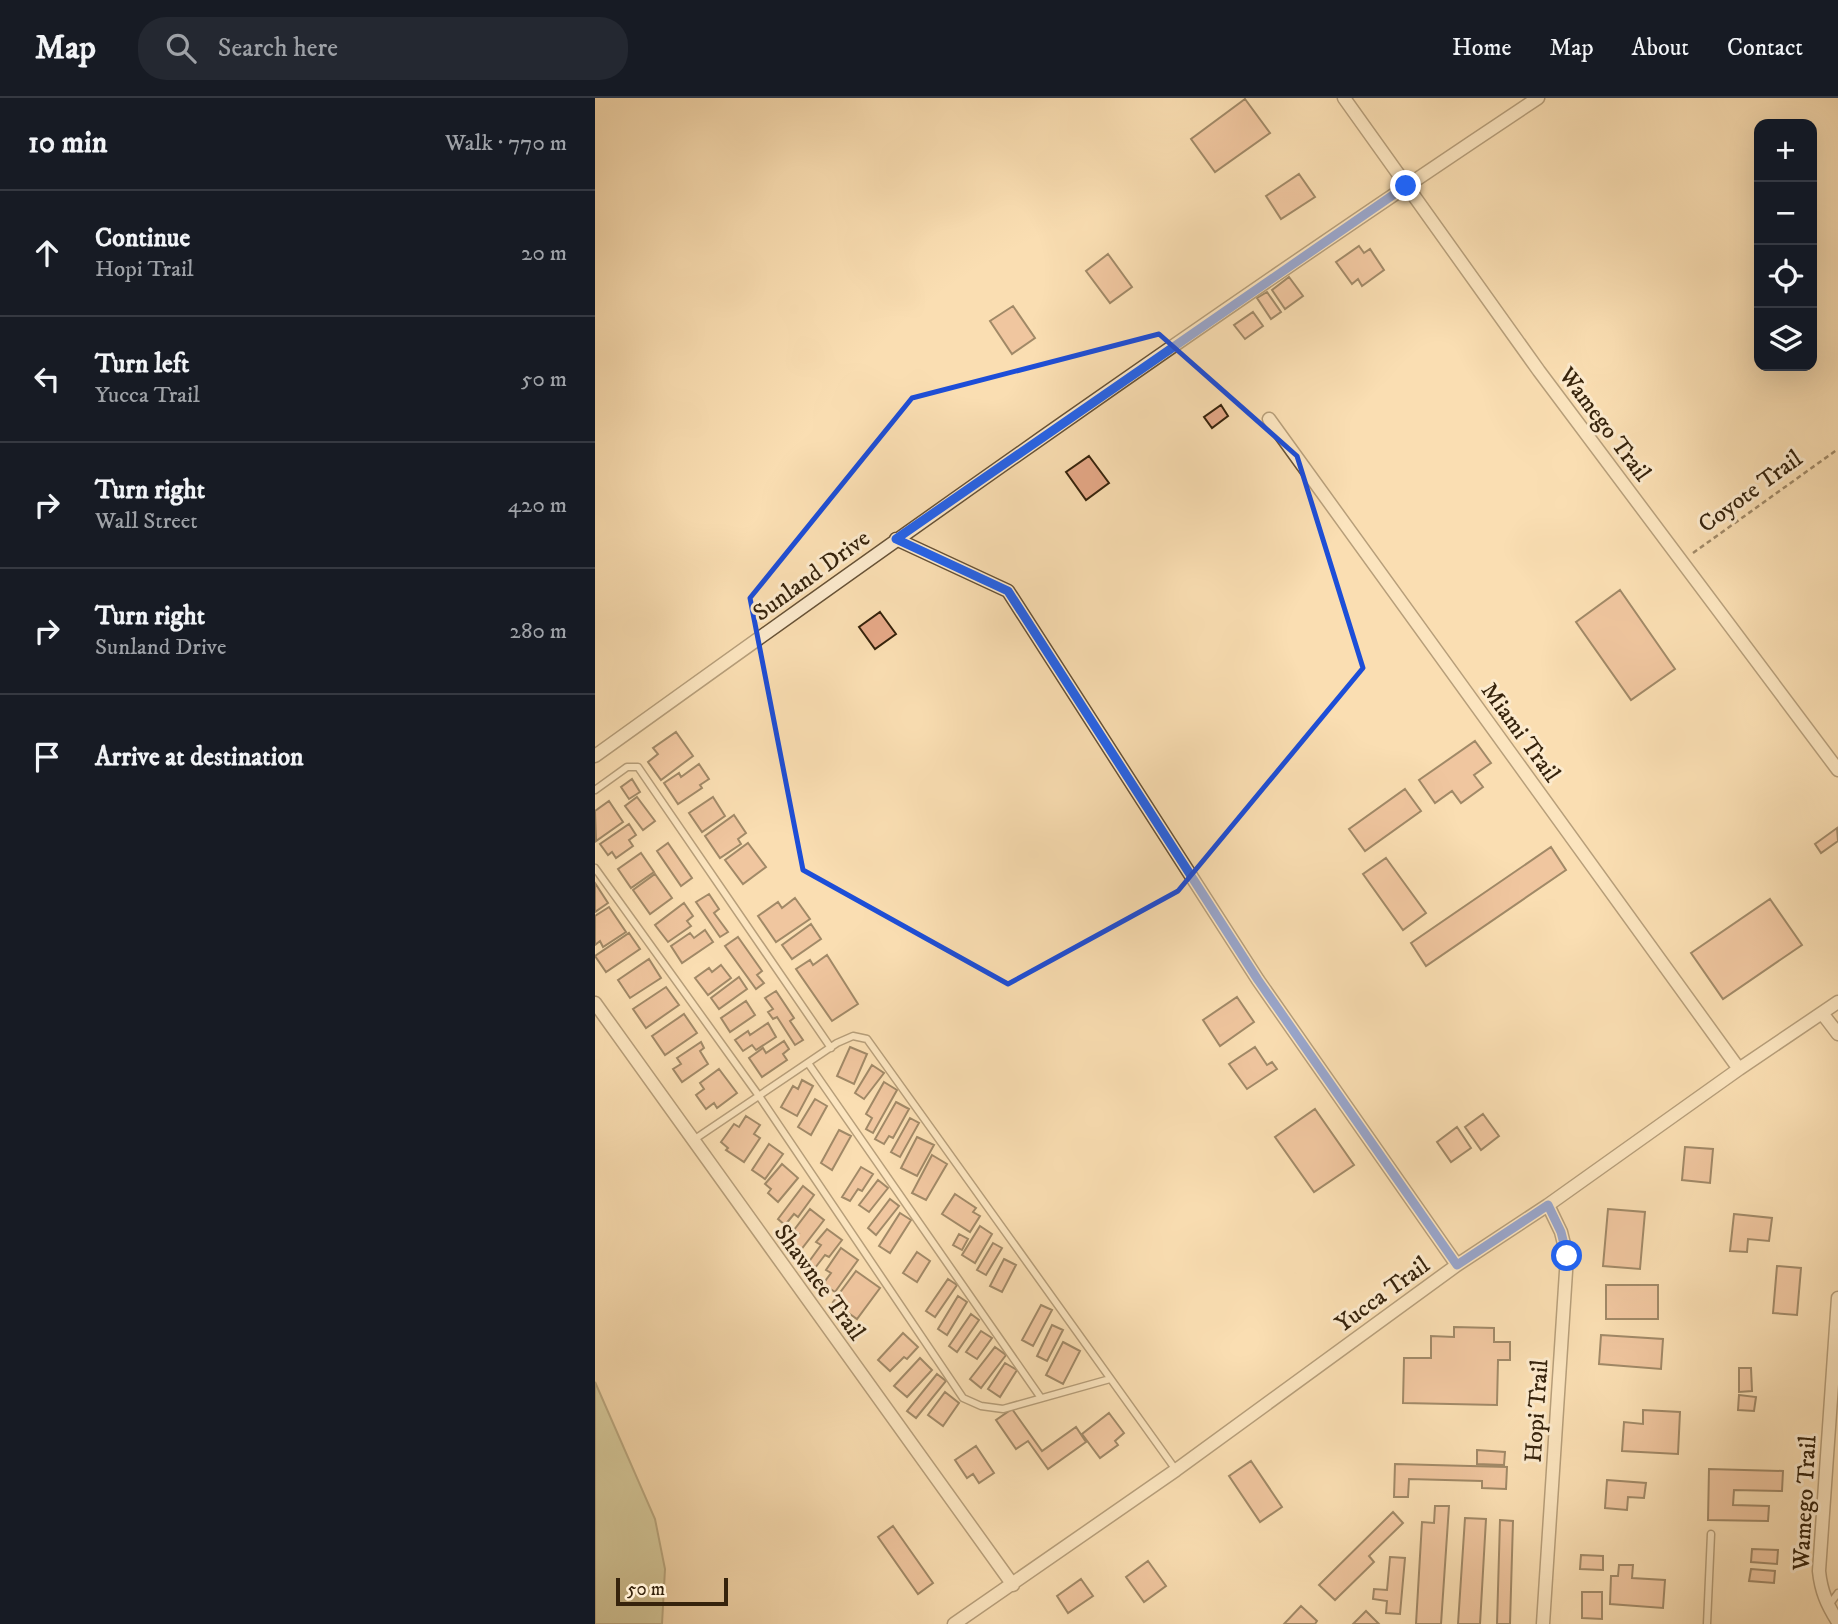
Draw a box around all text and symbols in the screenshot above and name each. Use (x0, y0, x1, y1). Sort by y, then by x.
search box (138, 17, 628, 80)
text: Map (35, 28, 96, 69)
icon: search (162, 29, 200, 67)
text: Search here (218, 32, 338, 65)
text: Home (1452, 33, 1511, 63)
text: Map (1549, 33, 1594, 63)
text: About (1632, 33, 1689, 63)
text: Contact (1727, 33, 1803, 63)
map controls (1754, 119, 1817, 371)
button: + (1754, 119, 1817, 182)
text: 10 min (28, 125, 107, 162)
text: Walk · 770 m (445, 129, 567, 158)
route end (1390, 170, 1421, 201)
button: − (1754, 182, 1817, 245)
text: Continue (95, 222, 190, 255)
icon: ahead (28, 234, 66, 272)
text: 20 m (521, 239, 567, 268)
button: locate (1754, 245, 1817, 308)
text: Hopi Trail (95, 255, 194, 284)
button: layers (1754, 308, 1817, 371)
text: Turn left (95, 348, 189, 381)
icon: left (28, 360, 66, 398)
street label: Wamego Trail (1551, 361, 1657, 488)
text: 50 m (521, 365, 567, 394)
text: Yucca Trail (95, 381, 200, 410)
street label: Coyote Trail (1693, 443, 1809, 540)
text: Turn right (95, 474, 205, 507)
icon: right (28, 486, 66, 524)
text: 420 m (508, 491, 567, 520)
text: Wall Street (95, 507, 198, 536)
street label: Sunland Drive (747, 523, 876, 628)
text: Turn right (95, 600, 205, 633)
icon: right (28, 612, 66, 650)
text: 280 m (510, 617, 567, 646)
text: Sunland Drive (95, 633, 226, 662)
street label: Miami Trail (1474, 677, 1567, 789)
icon: arrive (28, 738, 66, 776)
text: Arrive at destination (95, 741, 304, 774)
street label: Shawnee Trail (767, 1219, 872, 1347)
route start (1551, 1240, 1582, 1271)
street label: Yucca Trail (1329, 1250, 1436, 1339)
street label: Hopi Trail (1518, 1358, 1556, 1464)
street label: Wamego Trail (1786, 1434, 1824, 1572)
scale bar (616, 1575, 728, 1607)
text: 50 m (627, 1578, 665, 1601)

